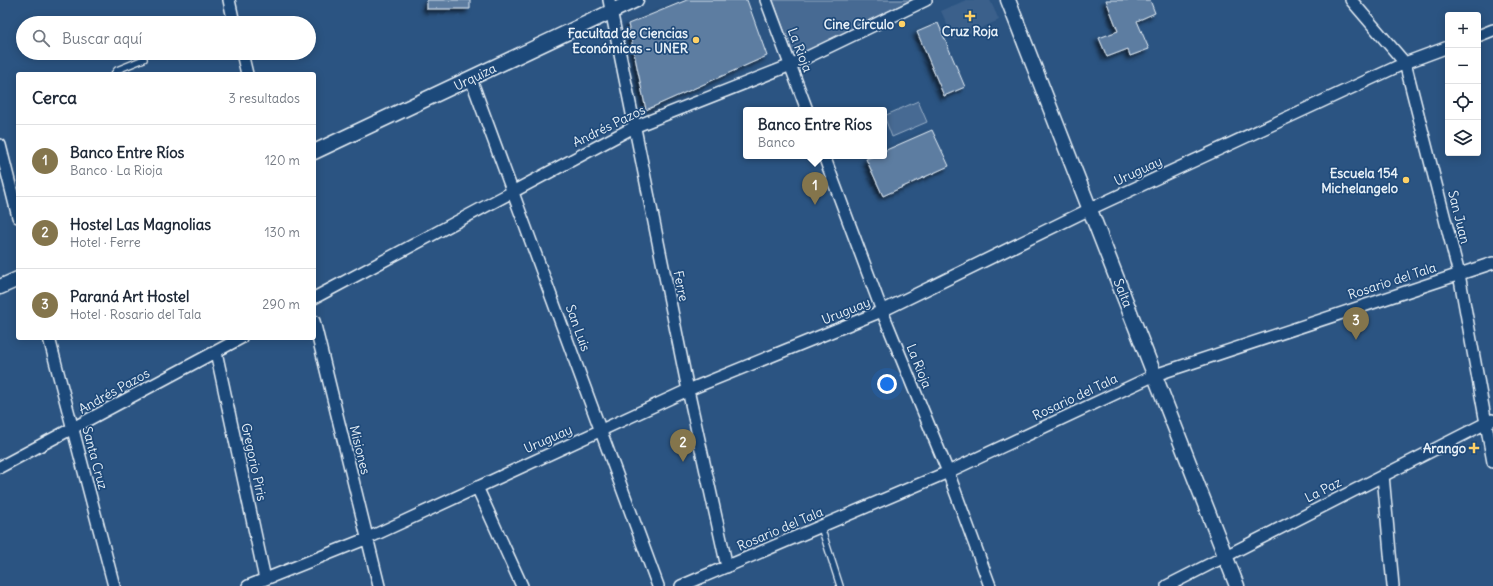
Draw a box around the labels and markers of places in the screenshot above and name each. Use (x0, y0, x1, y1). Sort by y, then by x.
marker: Cruz Roja (964, 10, 976, 22)
place label: Cine Círculo (824, 16, 894, 33)
marker: Cine Círculo (897, 19, 907, 29)
place label: Cruz Roja (942, 23, 999, 40)
place label: Facultad de Ciencias Económicas - UNER (568, 25, 689, 57)
marker: Facultad de Ciencias Económicas - UNER (691, 35, 701, 45)
place label: Escuela 154 Michelangelo (1321, 165, 1398, 197)
pin: 1 (802, 172, 828, 205)
marker: Escuela 154 Michelangelo (1401, 175, 1411, 185)
pin: 3 (1343, 307, 1369, 340)
pin: 2 (670, 429, 696, 462)
place label: Arango (1423, 440, 1466, 457)
marker: Arango (1469, 443, 1479, 453)

